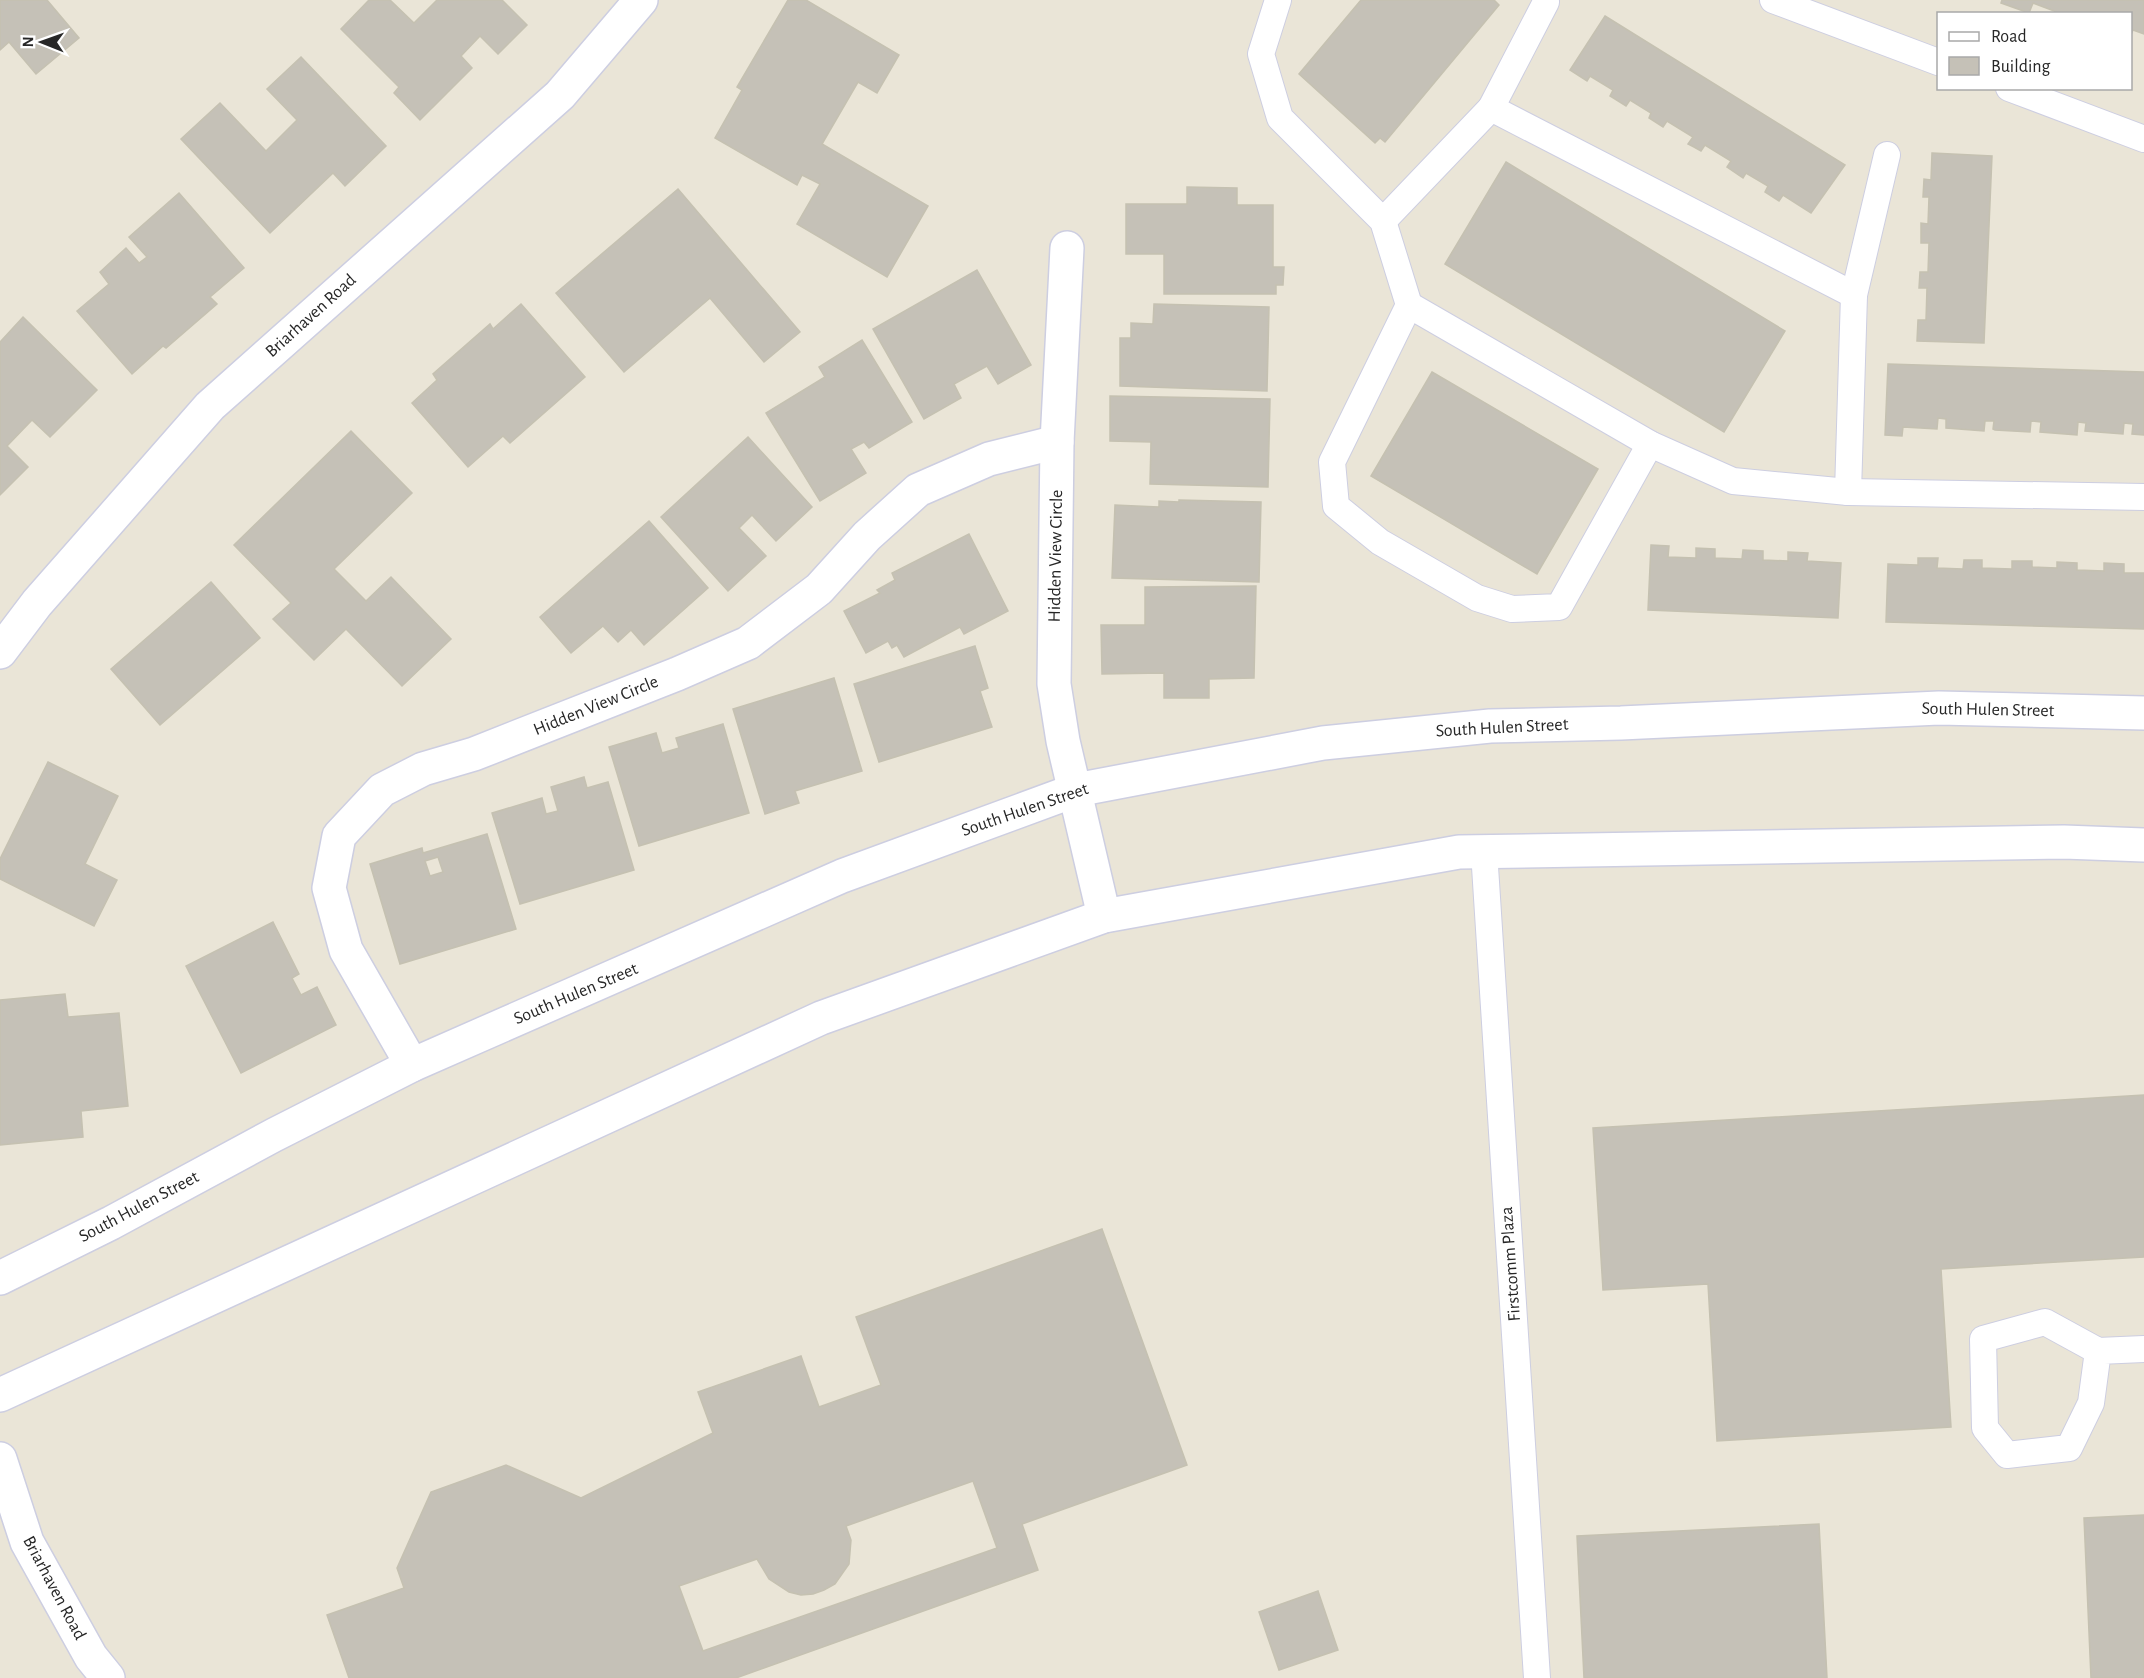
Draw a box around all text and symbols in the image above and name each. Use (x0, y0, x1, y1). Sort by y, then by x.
north arrow (12, 12, 72, 72)
legend (1937, 12, 2132, 90)
text: Road (1991, 28, 2027, 46)
text: N (20, 36, 36, 47)
text: Building (1991, 58, 2051, 76)
street label: Briarhaven Road (262, 271, 360, 361)
street label: Hidden View Circle (1046, 489, 1066, 623)
street label: Hidden View Circle (531, 673, 661, 739)
street label: South Hulen Street (1921, 700, 2055, 720)
street label: South Hulen Street (1435, 716, 1569, 740)
street label: South Hulen Street (959, 780, 1091, 840)
street label: South Hulen Street (511, 960, 641, 1028)
street label: South Hulen Street (76, 1168, 202, 1246)
street label: Firstcomm Plaza (1498, 1206, 1524, 1322)
street label: Briarhaven Road (19, 1533, 89, 1643)

